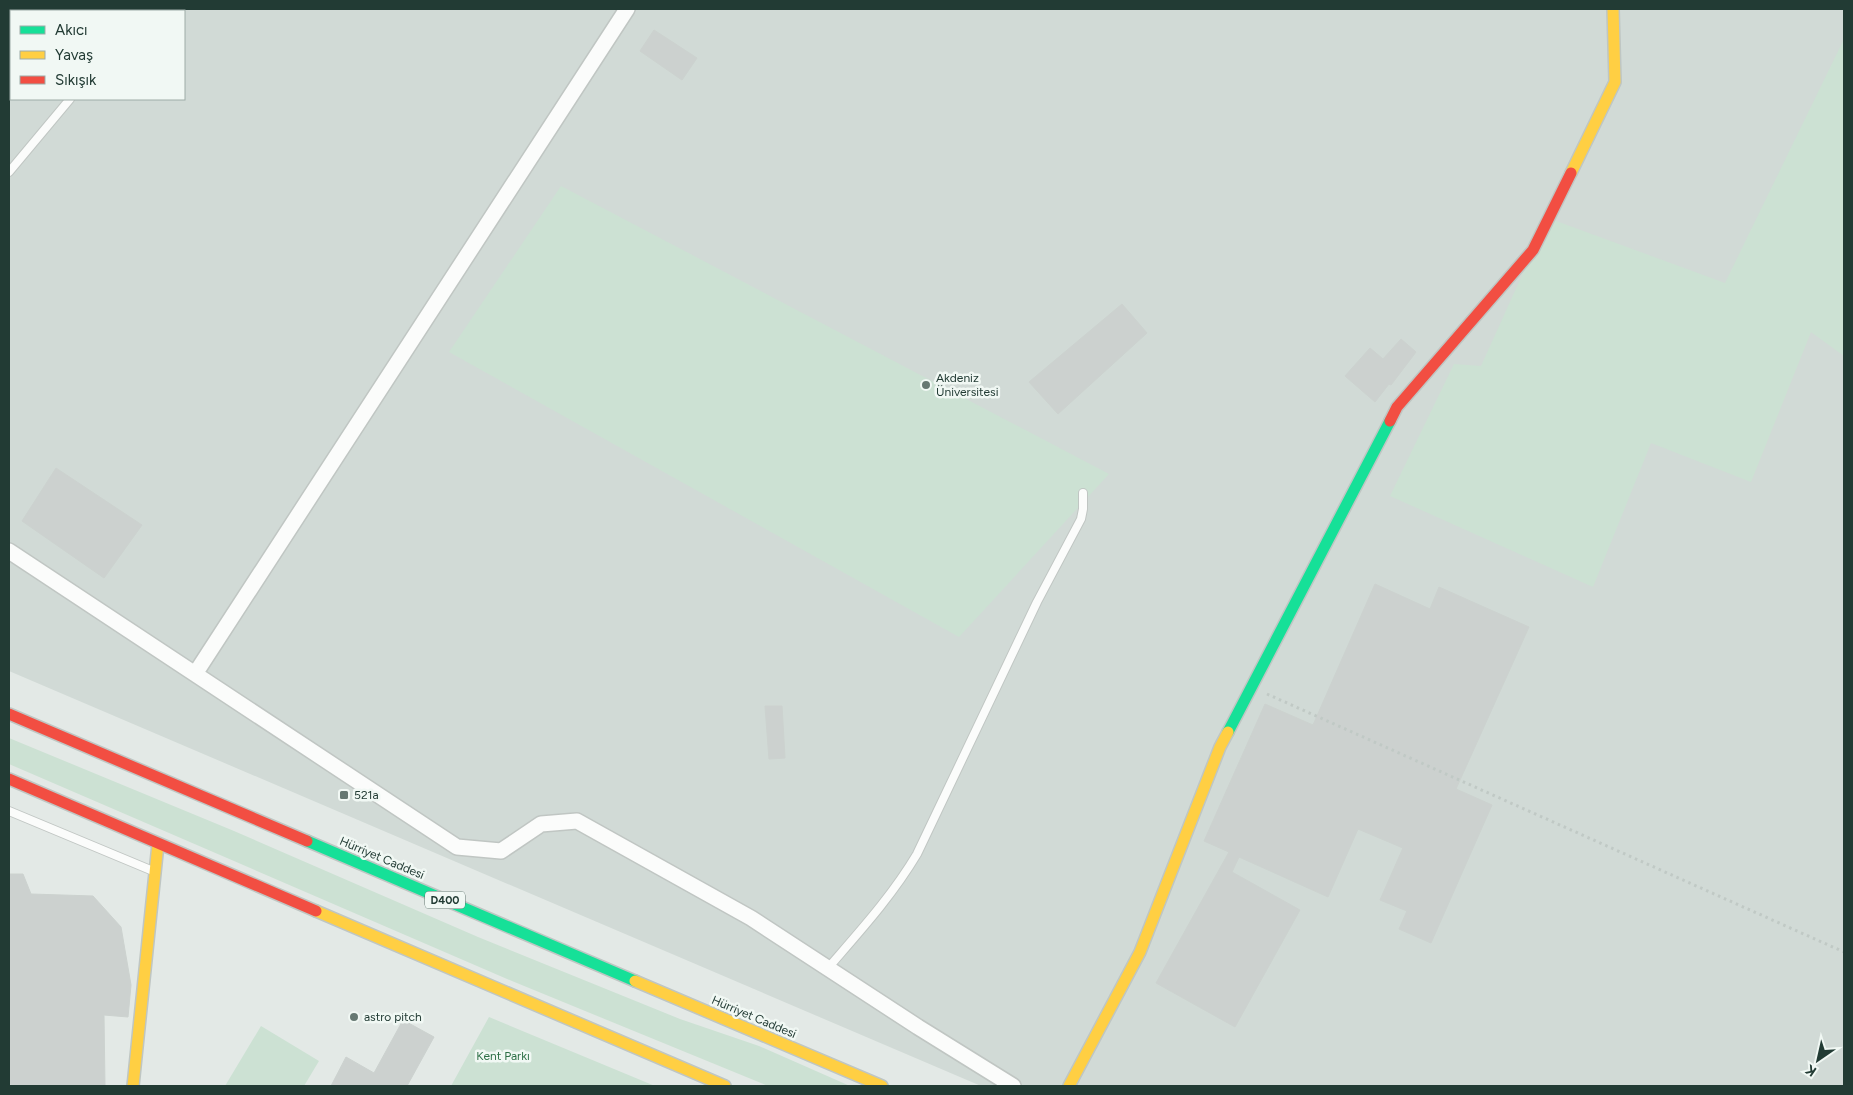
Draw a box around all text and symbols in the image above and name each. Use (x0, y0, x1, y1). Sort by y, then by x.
legend (10, 10, 185, 100)
text: Akıcı (55, 21, 88, 39)
text: Yavaş (55, 46, 93, 64)
text: Sıkışık (55, 71, 97, 89)
place label: Akdeniz Üniversitesi (936, 371, 998, 399)
marker: Akdeniz Üniversitesi (920, 379, 932, 391)
place label: 521a (354, 788, 379, 802)
marker: 521a (338, 789, 350, 801)
street label: Hürriyet Caddesi (338, 834, 426, 882)
road number: D400 (425, 892, 465, 908)
street label: Hürriyet Caddesi (710, 993, 798, 1041)
place label: astro pitch (364, 1010, 422, 1024)
marker: astro pitch (348, 1011, 360, 1023)
north arrow (1793, 1035, 1843, 1085)
park label: Kent Parkı (476, 1049, 530, 1063)
text: K (1802, 1060, 1820, 1080)

